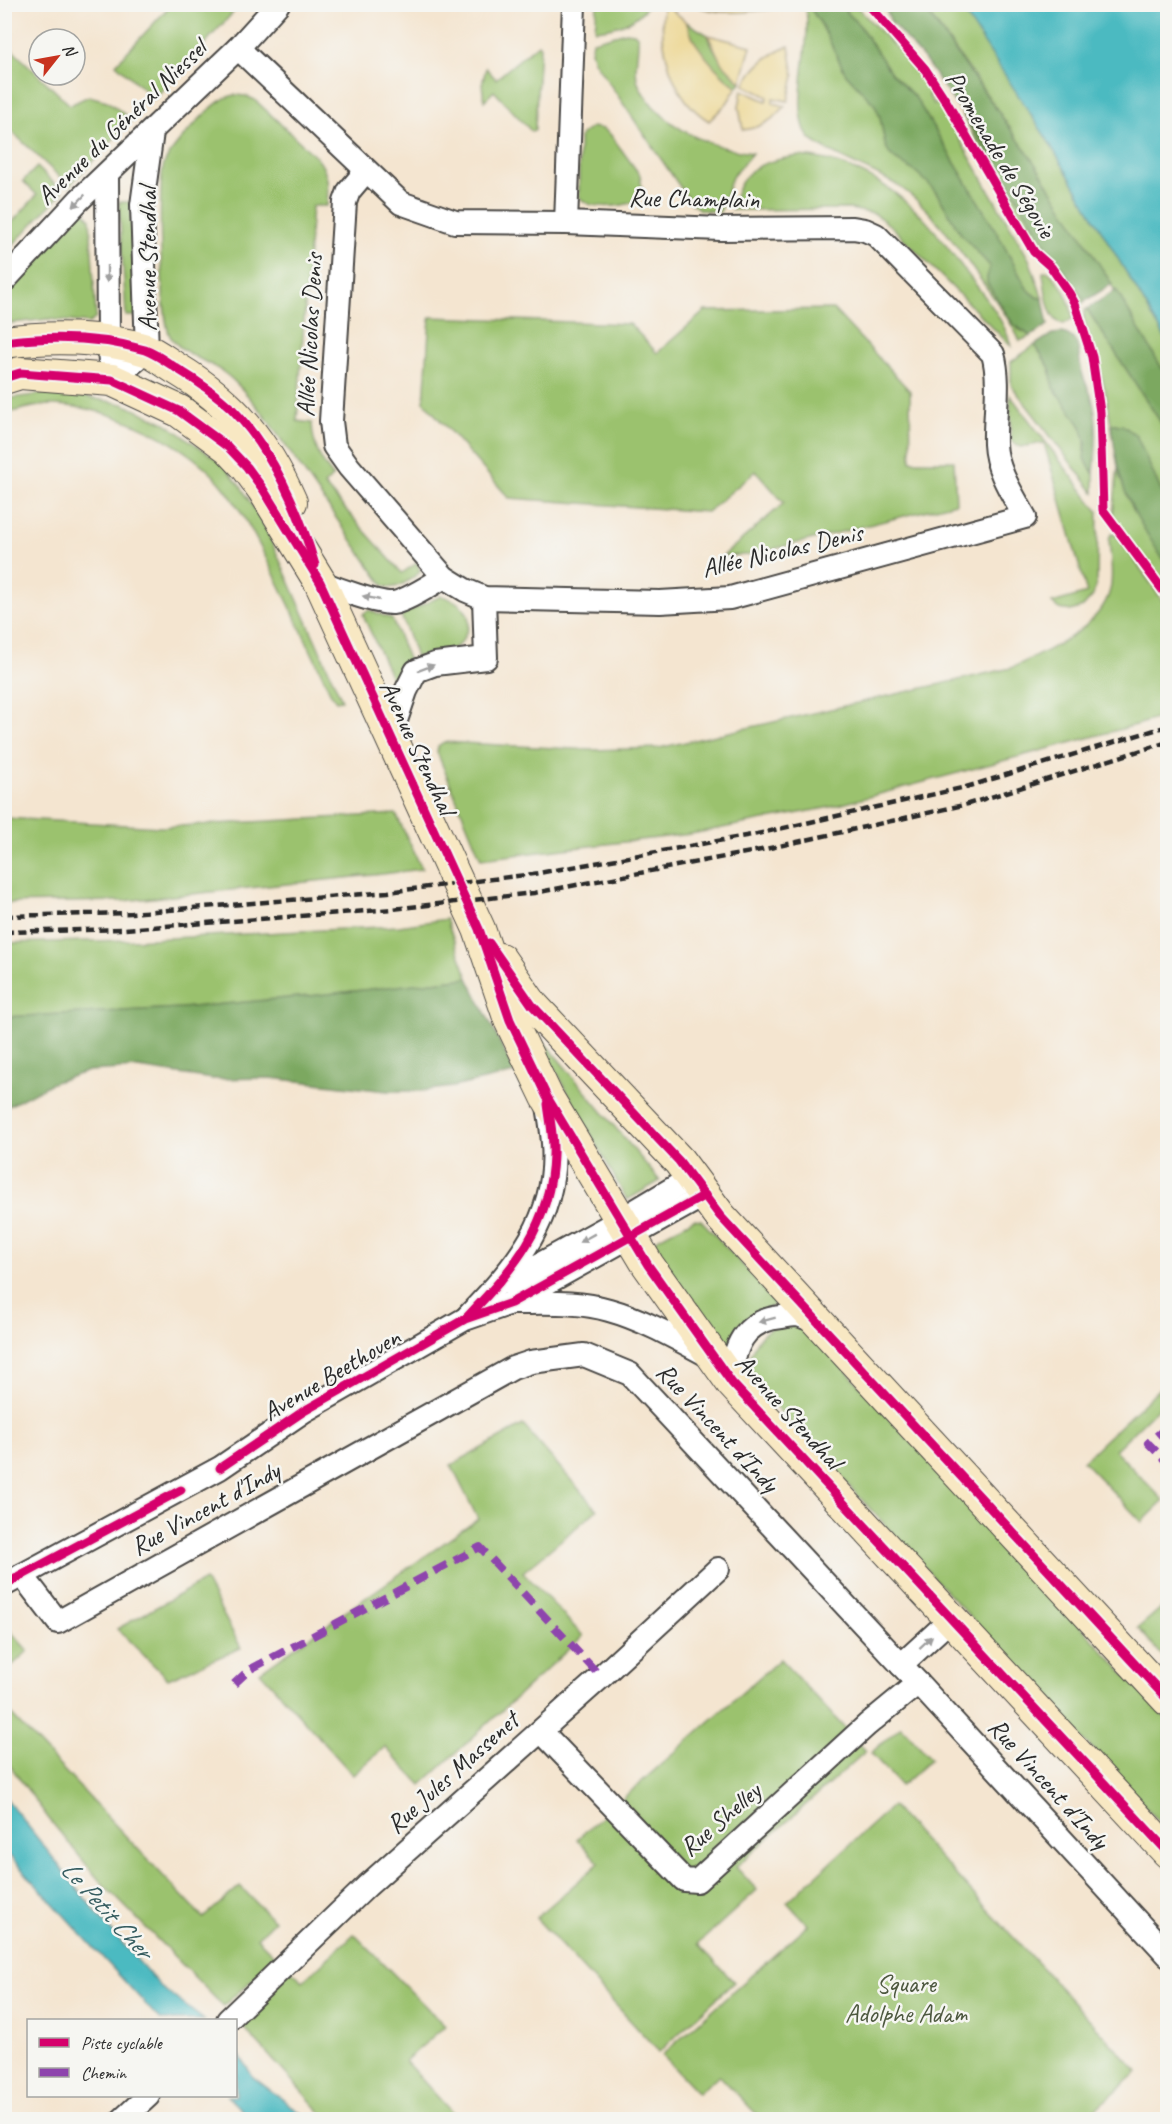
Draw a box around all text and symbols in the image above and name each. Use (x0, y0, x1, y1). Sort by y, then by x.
north arrow (27, 27, 87, 87)
street label: Avenue du Général Niessel (29, 33, 213, 211)
street label: Promenade de Ségovie (938, 65, 1064, 245)
street label: Rue Champlain (628, 181, 760, 216)
street label: Avenue Stendhal (131, 182, 164, 331)
one-way arrow (72, 194, 86, 209)
street label: Allée Nicolas Denis (289, 250, 330, 418)
one-way arrow (102, 265, 112, 284)
street label: Allée Nicolas Denis (699, 516, 868, 585)
one-way arrow (362, 593, 381, 602)
one-way arrow (417, 663, 435, 672)
street label: Avenue Stendhal (372, 675, 465, 824)
one-way arrow (578, 1233, 595, 1243)
one-way arrow (758, 1316, 776, 1325)
street label: Avenue Beethoven (256, 1320, 407, 1428)
street label: Avenue Stendhal (728, 1347, 852, 1479)
street label: Rue Vincent d'Indy (649, 1356, 787, 1501)
street label: Rue Vincent d'Indy (125, 1453, 287, 1563)
one-way arrow (919, 1635, 934, 1649)
street label: Rue Jules Massenet (379, 1702, 528, 1841)
street label: Rue Vincent d'Indy (981, 1711, 1118, 1857)
street label: Rue Shelley (673, 1774, 769, 1864)
water label: Le Petit Cher (54, 1853, 164, 1969)
park label: Square Adolphe Adam (845, 1967, 968, 2030)
legend (27, 2019, 237, 2097)
text: Piste cyclable (81, 2032, 163, 2054)
text: Chemin (81, 2062, 127, 2084)

